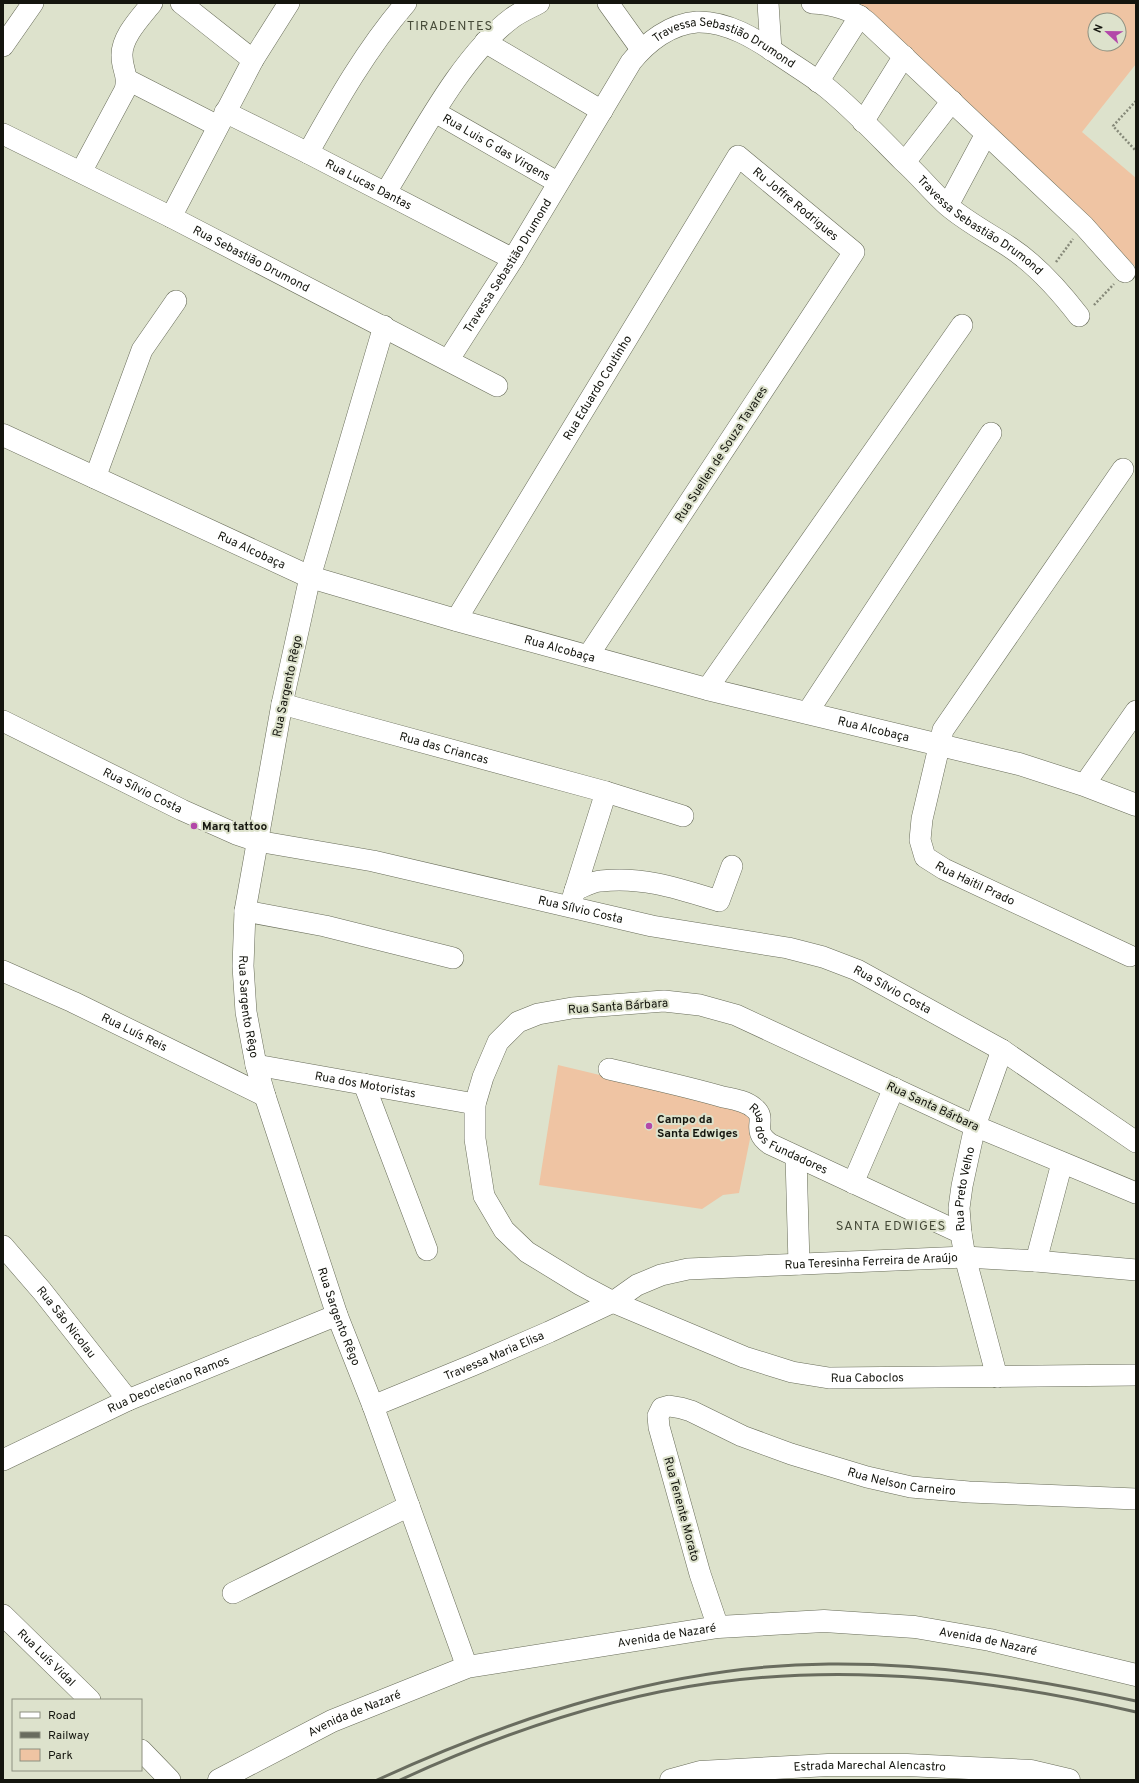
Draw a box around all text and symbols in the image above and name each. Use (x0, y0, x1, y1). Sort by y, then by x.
north arrow (1087, 12, 1127, 52)
street label: Travessa Sebastião Drumond (650, 15, 798, 73)
district label: TIRADENTES (407, 19, 493, 35)
text: N (1091, 22, 1107, 35)
street label: Rua Luis G das Virgens (439, 111, 553, 185)
street label: Rua Lucas Dantas (322, 156, 414, 214)
street label: Ru Joffre Rodrigues (749, 164, 841, 245)
street label: Travessa Sebastião Drumond (913, 172, 1046, 279)
street label: Travessa Sebastião Drumond (461, 196, 556, 337)
street label: Rua Sebastião Drumond (190, 223, 312, 297)
street label: Rua Eduardo Coutinho (560, 332, 636, 444)
street label: Rua Suellen de Souza Tavares (672, 384, 772, 526)
street label: Rua Alcobaça (215, 528, 288, 574)
street label: Rua Alcobaça (522, 632, 597, 667)
street label: Rua Sargento Rêgo (269, 634, 307, 738)
street label: Rua Alcobaça (836, 714, 911, 746)
street label: Rua das Criancas (397, 729, 490, 769)
street label: Rua Sílvio Costa (100, 765, 185, 818)
place label: Marq tattoo (202, 819, 268, 835)
marker: Marq tattoo (189, 821, 199, 831)
street label: Rua Haitil Prado (932, 858, 1017, 910)
street label: Rua Sílvio Costa (536, 893, 624, 928)
street label: Rua Sargento Rêgo (234, 955, 262, 1060)
street label: Rua Sílvio Costa (850, 962, 934, 1018)
street label: Rua Santa Bárbara (567, 996, 669, 1018)
street label: Rua Luís Reis (98, 1010, 170, 1056)
street label: Rua dos Motoristas (313, 1069, 417, 1102)
street label: Rua Santa Bárbara (884, 1078, 981, 1135)
street label: Rua dos Fundadores (745, 1100, 830, 1179)
place label: Campo da Santa Edwiges (657, 1112, 738, 1142)
marker: Campo da Santa Edwiges (644, 1121, 654, 1131)
street label: Rua Preto Velho (952, 1145, 979, 1232)
district label: SANTA EDWIGES (836, 1219, 946, 1235)
street label: Rua Teresinha Ferreira de Araújo (784, 1250, 958, 1274)
street label: Rua Sargento Rêgo (313, 1266, 363, 1369)
street label: Rua São Nicolau (32, 1283, 99, 1362)
street label: Travessa Maria Elisa (442, 1328, 547, 1385)
street label: Rua Deocleciano Ramos (105, 1353, 232, 1418)
street label: Rua Caboclos (831, 1370, 904, 1387)
street label: Rua Tenente Morato (659, 1455, 703, 1564)
street label: Rua Nelson Carneiro (845, 1465, 957, 1500)
street label: Avenida de Nazaré (616, 1620, 717, 1652)
street label: Avenida de Nazaré (938, 1624, 1039, 1660)
street label: Rua Luís Vidal (13, 1626, 79, 1690)
street label: Avenida de Nazaré (305, 1687, 404, 1741)
legend (12, 1699, 142, 1771)
text: Road (48, 1708, 76, 1724)
text: Railway (48, 1728, 89, 1744)
text: Park (48, 1748, 73, 1764)
street label: Estrada Marechal Alencastro (793, 1758, 947, 1776)

